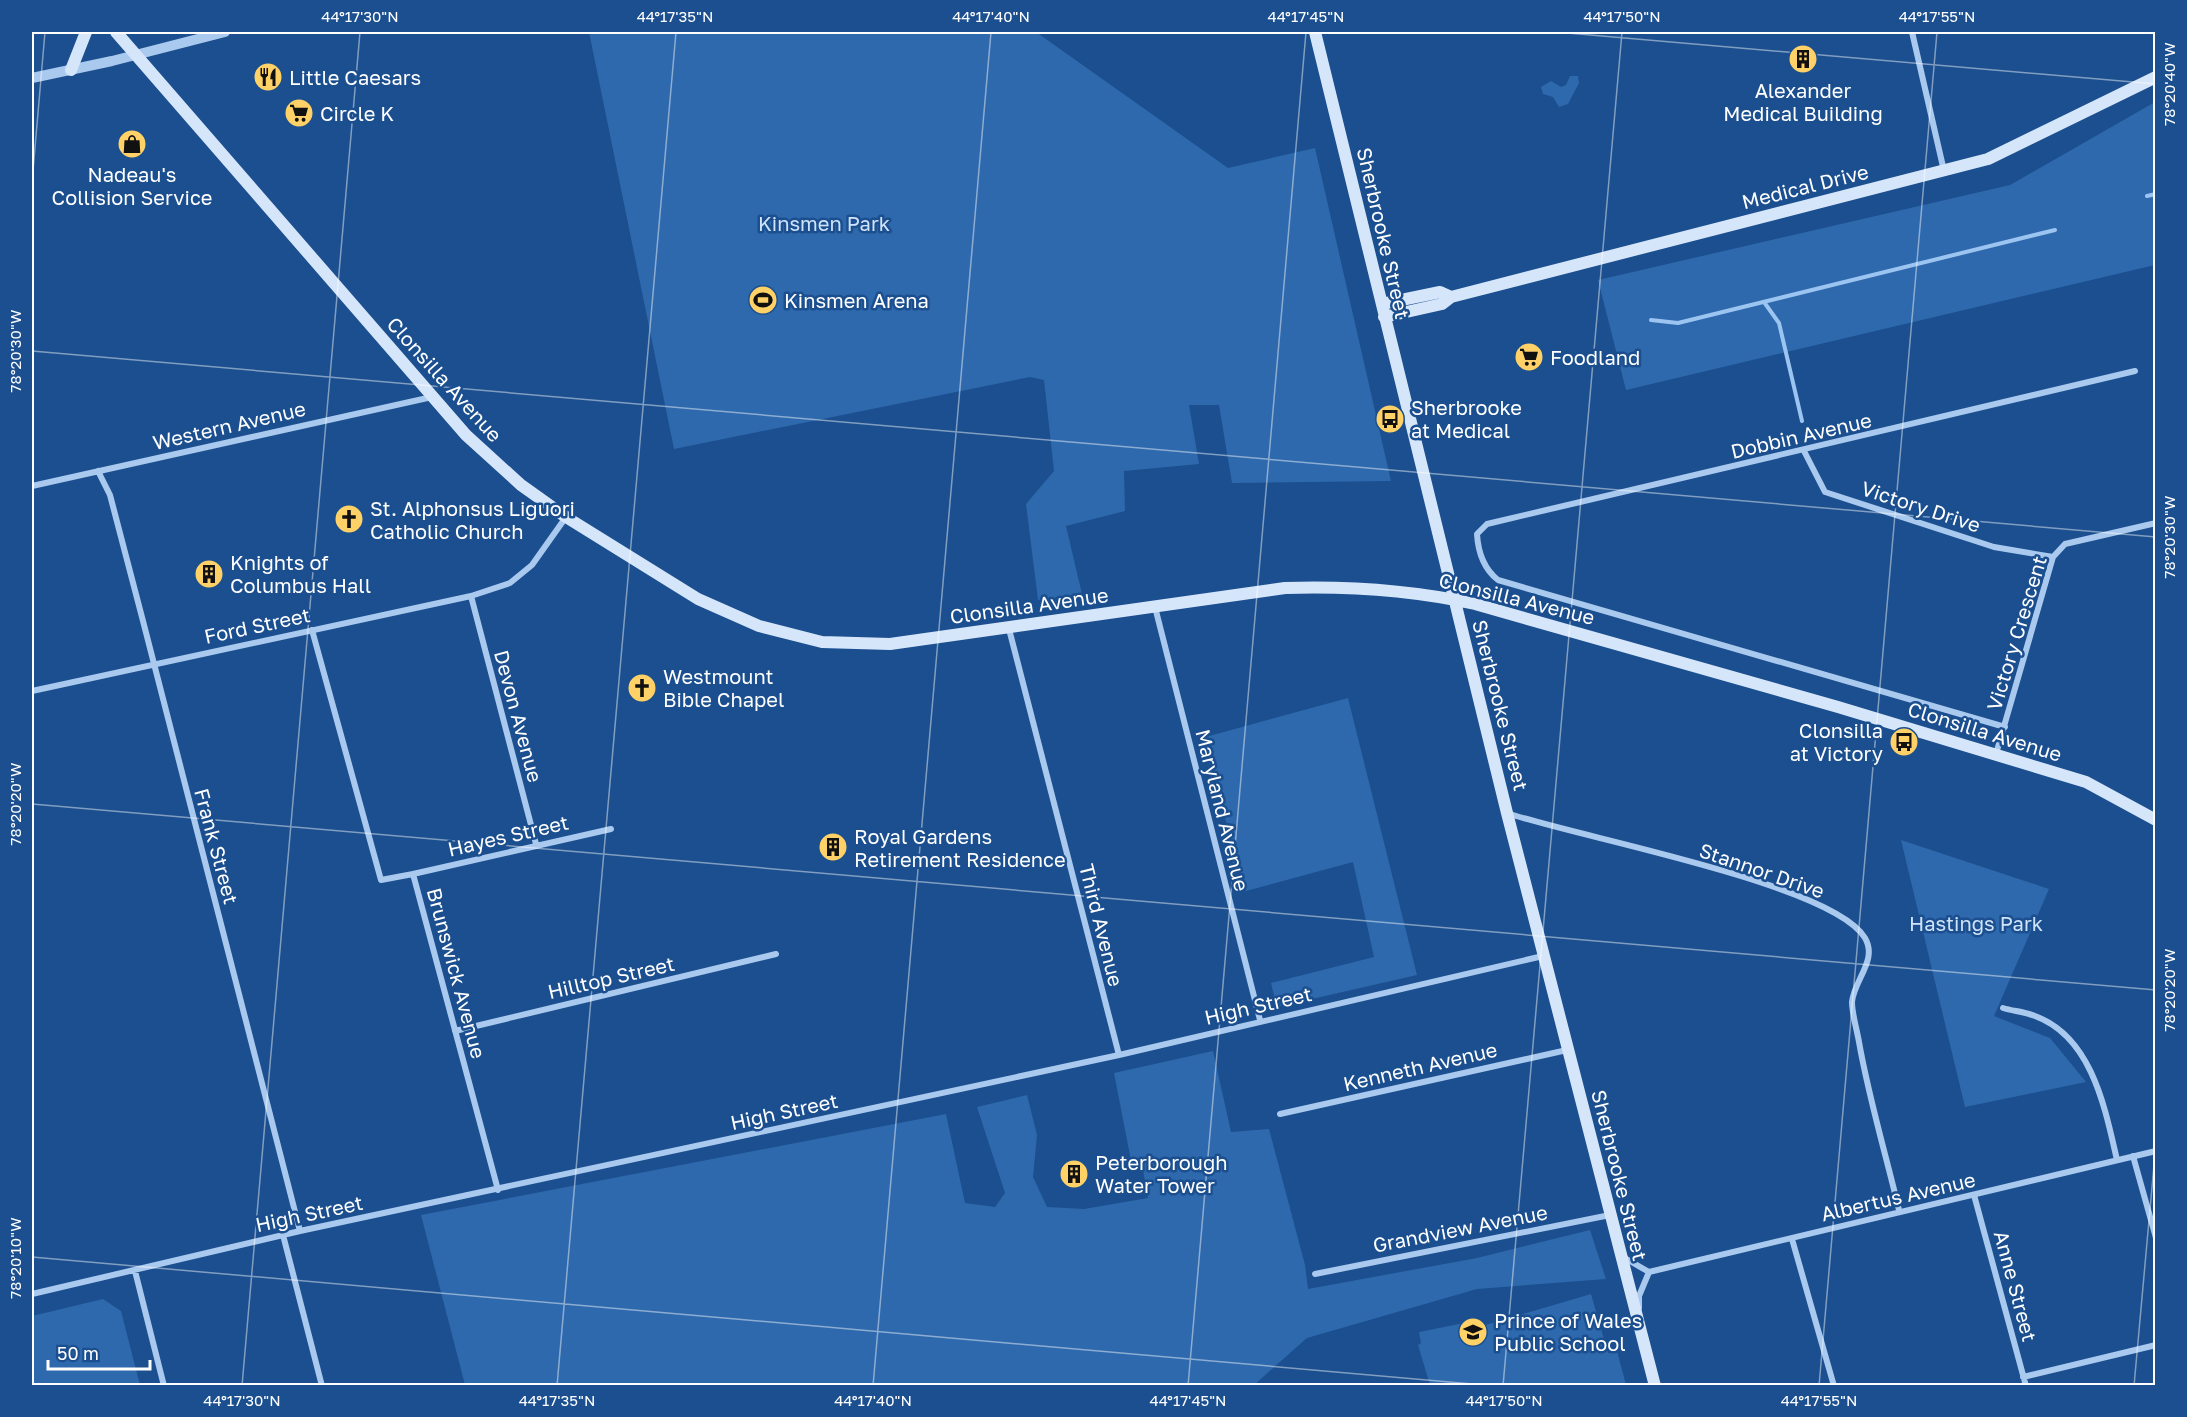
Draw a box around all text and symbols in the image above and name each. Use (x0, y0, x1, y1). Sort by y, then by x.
text: 44°17'30"N (321, 7, 399, 25)
text: 44°17'35"N (637, 7, 713, 25)
text: 44°17'40"N (952, 7, 1030, 25)
text: 44°17'45"N (1267, 7, 1345, 25)
text: 44°17'50"N (1583, 7, 1661, 25)
text: 44°17'55"N (1899, 7, 1975, 25)
text: 78°20'40"W (2160, 42, 2178, 126)
building icon: Alexander Medical Building (1787, 43, 1819, 75)
restaurant icon: Little Caesars (252, 61, 284, 93)
place label: Little Caesars (289, 65, 421, 89)
place label: Alexander Medical Building (1723, 78, 1883, 125)
supermarket icon: Circle K (283, 97, 315, 129)
place label: Circle K (320, 101, 394, 125)
shop icon: Nadeau's Collision Service (116, 128, 148, 160)
street label: Sherbrooke Street (1353, 145, 1415, 321)
street label: Medical Drive (1739, 159, 1871, 213)
place label: Nadeau's Collision Service (52, 162, 212, 209)
park label: Kinsmen Park (758, 211, 890, 235)
sports icon: Kinsmen Arena (747, 284, 779, 316)
place label: Kinsmen Arena (784, 288, 929, 312)
text: 78°20'30"W (6, 310, 24, 392)
street label: Clonsilla Avenue (383, 312, 507, 446)
supermarket icon: Foodland (1513, 341, 1545, 373)
place label: Foodland (1550, 345, 1640, 369)
place label: Sherbrooke at Medical (1411, 395, 1522, 442)
street label: Western Avenue (150, 396, 308, 454)
bus stop icon: Sherbrooke at Medical (1374, 403, 1406, 435)
street label: Dobbin Avenue (1728, 407, 1874, 463)
street label: Victory Drive (1858, 475, 1984, 537)
place label: St. Alphonsus Liguori Catholic Church (370, 496, 575, 543)
text: 78°20'30"W (2160, 496, 2178, 578)
church icon: St. Alphonsus Liguori Catholic Church (333, 503, 365, 535)
place label: Knights of Columbus Hall (230, 550, 371, 597)
street label: Victory Crescent (1981, 553, 2051, 713)
building icon: Knights of Columbus Hall (193, 558, 225, 590)
street label: Clonsilla Avenue (1437, 567, 1597, 629)
street label: Clonsilla Avenue (948, 582, 1110, 628)
street label: Ford Street (202, 602, 312, 648)
street label: Sherbrooke Street (1468, 617, 1534, 793)
street label: Devon Avenue (490, 647, 548, 785)
place label: Westmount Bible Chapel (663, 664, 784, 711)
church icon: Westmount Bible Chapel (626, 672, 658, 704)
street label: Clonsilla Avenue (1905, 696, 2065, 766)
place label: Clonsilla at Victory (1790, 718, 1883, 765)
bus stop icon: Clonsilla at Victory (1888, 726, 1920, 758)
street label: Maryland Avenue (1191, 727, 1255, 893)
text: 78°20'20"W (6, 763, 24, 845)
street label: Frank Street (190, 786, 244, 906)
street label: Hayes Street (445, 809, 571, 861)
place label: Royal Gardens Retirement Residence (854, 824, 1066, 871)
building icon: Royal Gardens Retirement Residence (817, 831, 849, 863)
street label: Stannor Drive (1696, 837, 1828, 903)
street label: Third Avenue (1075, 861, 1129, 989)
street label: Brunswick Avenue (423, 885, 491, 1061)
park label: Hastings Park (1909, 911, 2043, 935)
text: 78°20'20"W (2160, 949, 2178, 1031)
street label: Hilltop Street (545, 951, 677, 1003)
street label: High Street (1202, 981, 1314, 1029)
street label: Kenneth Avenue (1341, 1037, 1499, 1095)
street label: Sherbrooke Street (1587, 1087, 1653, 1263)
street label: High Street (728, 1088, 840, 1134)
place label: Peterborough Water Tower (1095, 1150, 1228, 1197)
building icon: Peterborough Water Tower (1058, 1158, 1090, 1190)
street label: Albertus Avenue (1818, 1167, 1978, 1225)
street label: High Street (253, 1190, 365, 1236)
street label: Grandview Avenue (1371, 1199, 1549, 1257)
text: 78°20'10"W (6, 1217, 24, 1299)
street label: Anne Street (1990, 1228, 2042, 1344)
place label: Prince of Wales Public School (1494, 1308, 1642, 1355)
school or university icon: Prince of Wales Public School (1457, 1316, 1489, 1348)
scale bar (48, 1333, 150, 1371)
text: 50 m (57, 1342, 99, 1364)
text: 44°17'30"N (203, 1391, 281, 1409)
text: 44°17'35"N (519, 1391, 595, 1409)
text: 44°17'40"N (834, 1391, 912, 1409)
text: 44°17'45"N (1149, 1391, 1227, 1409)
text: 44°17'50"N (1465, 1391, 1543, 1409)
text: 44°17'55"N (1781, 1391, 1857, 1409)

